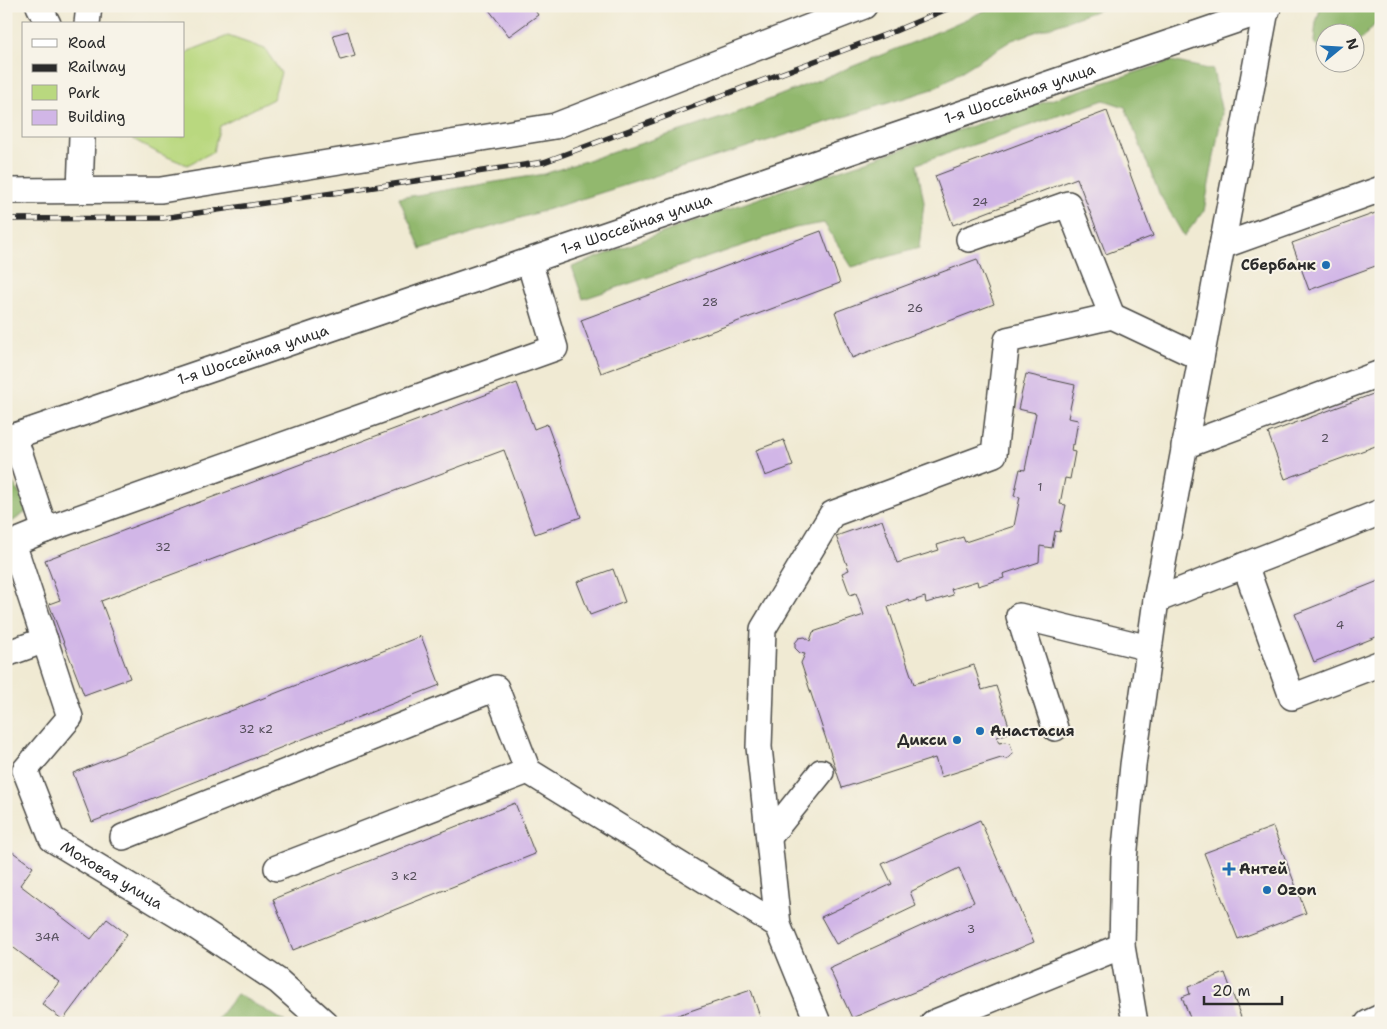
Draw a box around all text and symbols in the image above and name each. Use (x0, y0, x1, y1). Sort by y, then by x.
legend (22, 22, 185, 138)
north arrow (1314, 22, 1364, 72)
text: Road (68, 33, 106, 53)
text: N (1342, 36, 1363, 52)
text: Railway (68, 57, 126, 77)
street label: 1-я Шоссейная улица (942, 59, 1099, 129)
text: Park (68, 83, 100, 103)
text: Building (68, 107, 125, 127)
street label: 1-я Шоссейная улица (558, 189, 715, 259)
house number: 24 (972, 194, 988, 210)
place label: Сбербанк (1241, 255, 1317, 275)
marker: Сбербанк (1320, 259, 1332, 271)
house number: 28 (702, 294, 718, 310)
house number: 26 (907, 300, 923, 316)
street label: 1-я Шоссейная улица (175, 320, 332, 390)
house number: 2 (1321, 430, 1329, 446)
house number: 1 (1037, 479, 1043, 495)
house number: 32 (155, 539, 171, 555)
house number: 4 (1336, 617, 1344, 633)
house number: 32 к2 (239, 721, 273, 737)
place label: Анастасия (990, 721, 1075, 741)
marker: Анастасия (974, 725, 986, 737)
place label: Дикси (897, 730, 948, 750)
marker: Дикси (951, 734, 963, 746)
street label: Моховая улица (57, 836, 167, 914)
place label: Антей (1239, 859, 1288, 879)
marker: Антей (1223, 863, 1235, 875)
house number: 3 к2 (391, 868, 417, 884)
place label: Ozon (1277, 880, 1317, 900)
marker: Ozon (1261, 884, 1273, 896)
house number: 3 (967, 921, 975, 937)
house number: 34А (34, 929, 60, 945)
scale bar (1204, 974, 1282, 1006)
text: 20 m (1212, 981, 1251, 1001)

